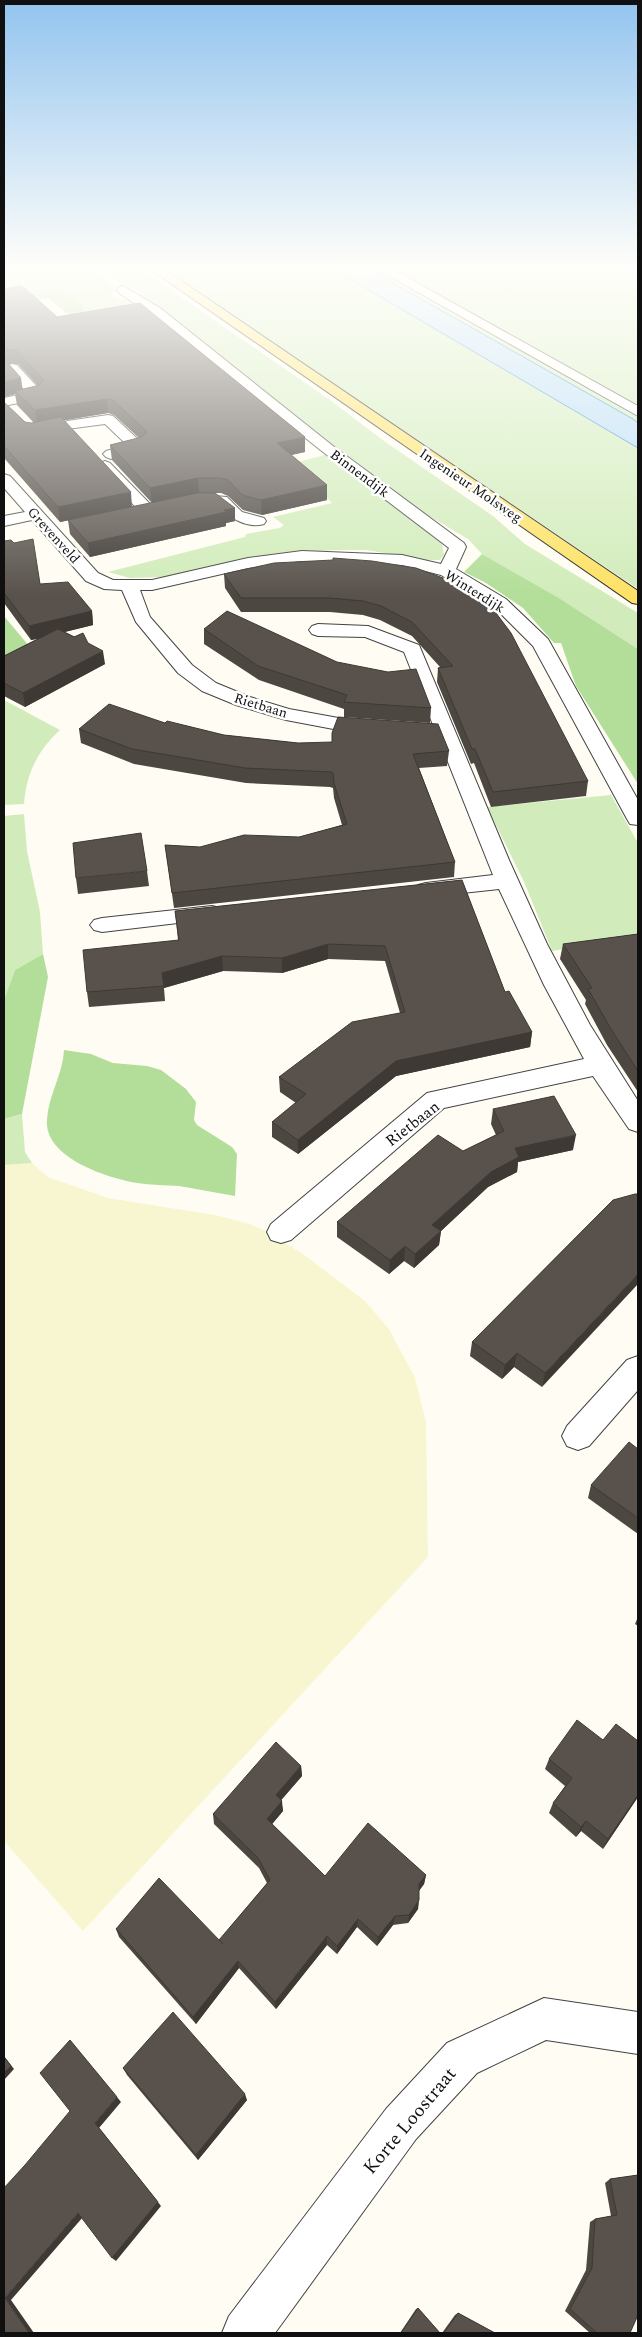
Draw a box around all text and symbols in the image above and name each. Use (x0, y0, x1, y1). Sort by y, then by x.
street label: Ingenieur Molsweg (415, 443, 526, 528)
street label: Binnendijk (326, 444, 394, 503)
street label: Grevenveld (22, 502, 85, 569)
street label: Winterdijk (440, 565, 509, 618)
street label: Rietbaan (231, 687, 290, 724)
street label: Rietbaan (380, 1095, 445, 1153)
street label: Korte Loostraat (357, 2061, 464, 2181)

